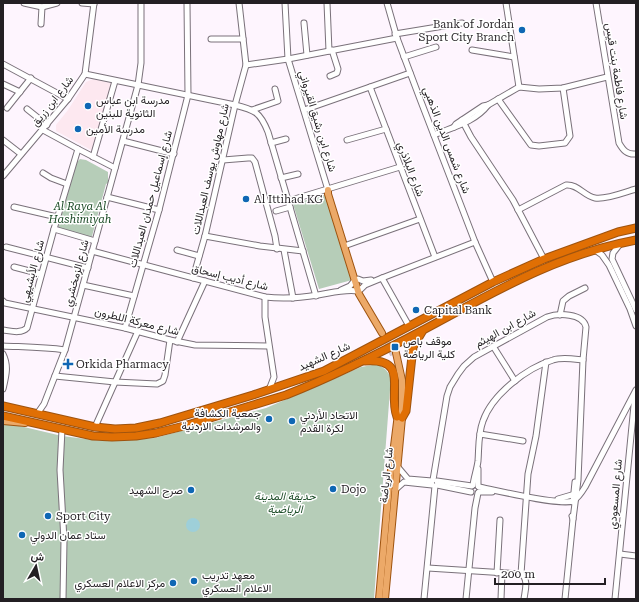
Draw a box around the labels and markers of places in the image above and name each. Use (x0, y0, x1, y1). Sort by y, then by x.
place label: Bank of Jordan Sport City Branch (419, 18, 514, 44)
marker: Bank of Jordan Sport City Branch (517, 25, 527, 35)
place label: مدرسة ابن عباس الثانوية للبنين (96, 94, 170, 120)
marker: مدرسة ابن عباس الثانوية للبنين (83, 101, 93, 111)
place label: مدرسة الأمين (86, 123, 145, 136)
marker: مدرسة الأمين (73, 124, 83, 134)
place label: Al Ittihad KG (254, 193, 323, 206)
marker: Al Ittihad KG (241, 194, 251, 204)
place label: Capital Bank (424, 304, 492, 317)
marker: Capital Bank (411, 305, 421, 315)
place label: موقف باص كلية الرياضة (403, 335, 455, 361)
marker: موقف باص كلية الرياضة (390, 342, 400, 352)
place label: Orkida Pharmacy (76, 358, 169, 371)
marker: Orkida Pharmacy (63, 359, 73, 369)
place label: جمعية الكشافة والمرشدات الاردنية (181, 407, 261, 433)
place label: الاتحاد الأردني لكرة القدم (300, 409, 358, 436)
marker: جمعية الكشافة والمرشدات الاردنية (264, 414, 274, 424)
marker: الاتحاد الأردني لكرة القدم (287, 416, 297, 426)
place label: Dojo (341, 483, 367, 496)
place label: صرح الشهيد (129, 484, 183, 498)
marker: Dojo (328, 484, 338, 494)
marker: صرح الشهيد (186, 485, 196, 495)
place label: Sport City (56, 510, 111, 523)
marker: Sport City (43, 511, 53, 521)
place label: ستاد عمان الدولي (30, 529, 106, 545)
marker: ستاد عمان الدولي (17, 530, 27, 540)
place label: معهد تدريب الاعلام العسكري (202, 569, 271, 598)
marker: معهد تدريب الاعلام العسكري (189, 576, 199, 586)
place label: مركز الاعلام العسكري (75, 577, 165, 593)
marker: مركز الاعلام العسكري (168, 578, 178, 588)

